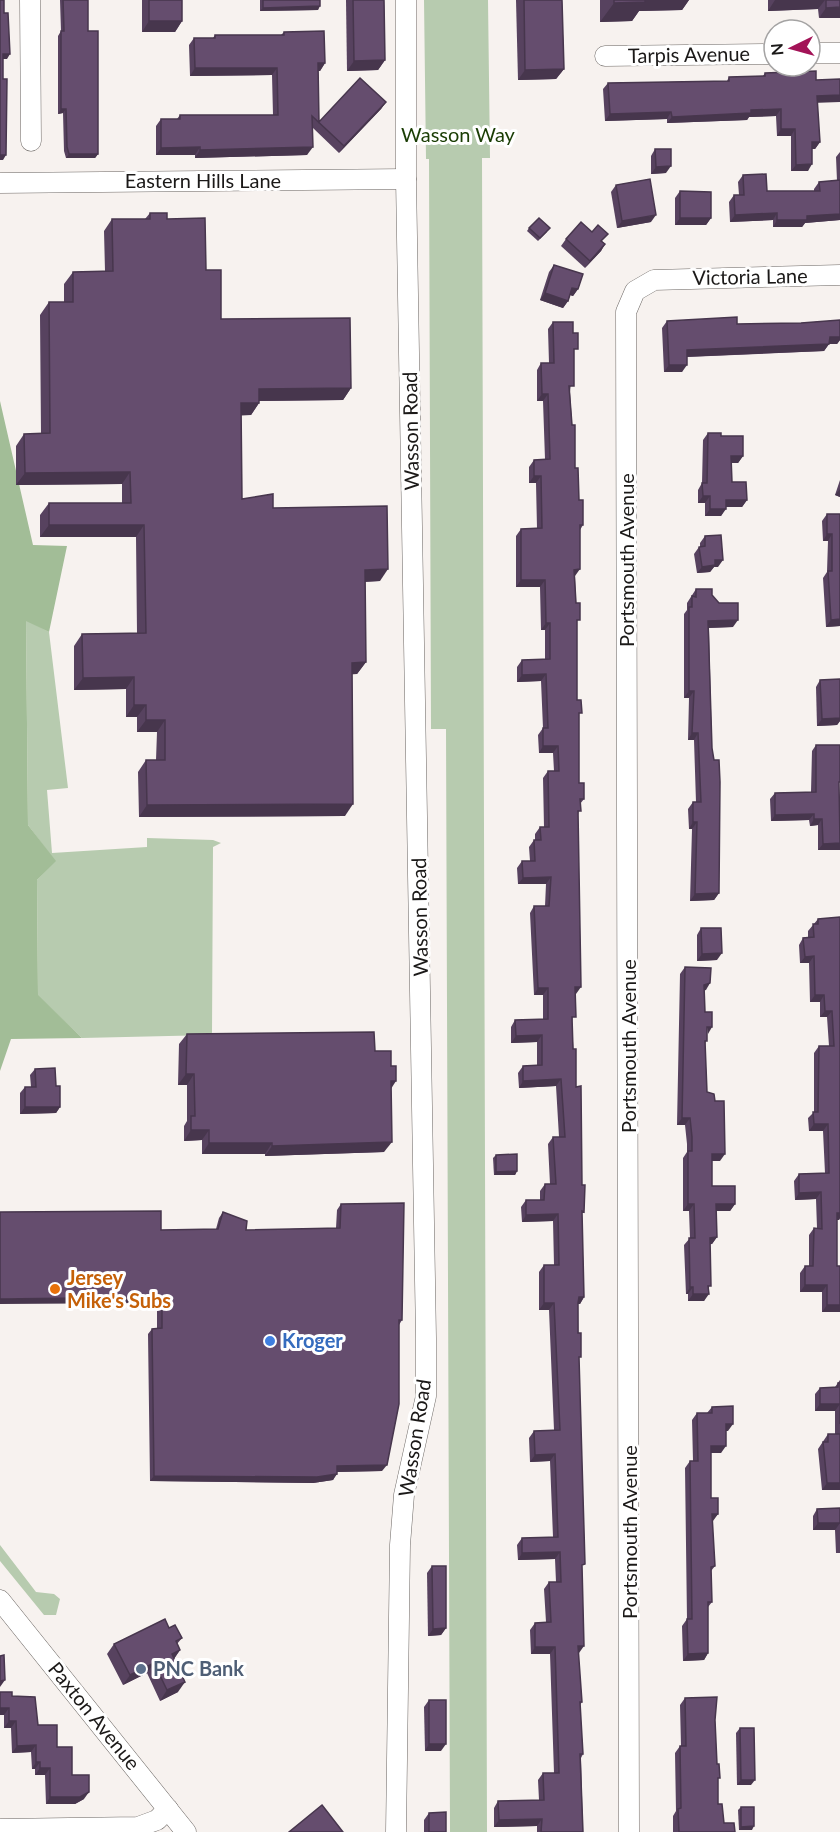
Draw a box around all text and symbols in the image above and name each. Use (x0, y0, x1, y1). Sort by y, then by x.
north arrow (762, 18, 822, 78)
street label: Tarpis Avenue (628, 41, 750, 67)
text: N (767, 42, 787, 56)
park label: Wasson Way (401, 122, 516, 146)
street label: Eastern Hills Lane (125, 168, 281, 192)
street label: Victoria Lane (692, 263, 808, 289)
street label: Wasson Road (397, 371, 423, 491)
street label: Portsmouth Avenue (614, 473, 638, 647)
street label: Wasson Road (406, 857, 432, 977)
street label: Portsmouth Avenue (616, 959, 640, 1133)
place label: Jersey Mike's Subs (67, 1265, 171, 1312)
marker: Jersey Mike's Subs (48, 1282, 62, 1296)
place label: Kroger (282, 1328, 343, 1352)
marker: Kroger (263, 1334, 277, 1348)
street label: Wasson Road (393, 1377, 435, 1498)
street label: Portsmouth Avenue (617, 1445, 641, 1619)
place label: PNC Bank (153, 1656, 244, 1680)
street label: Paxton Avenue (44, 1657, 146, 1774)
marker: PNC Bank (134, 1662, 148, 1676)

